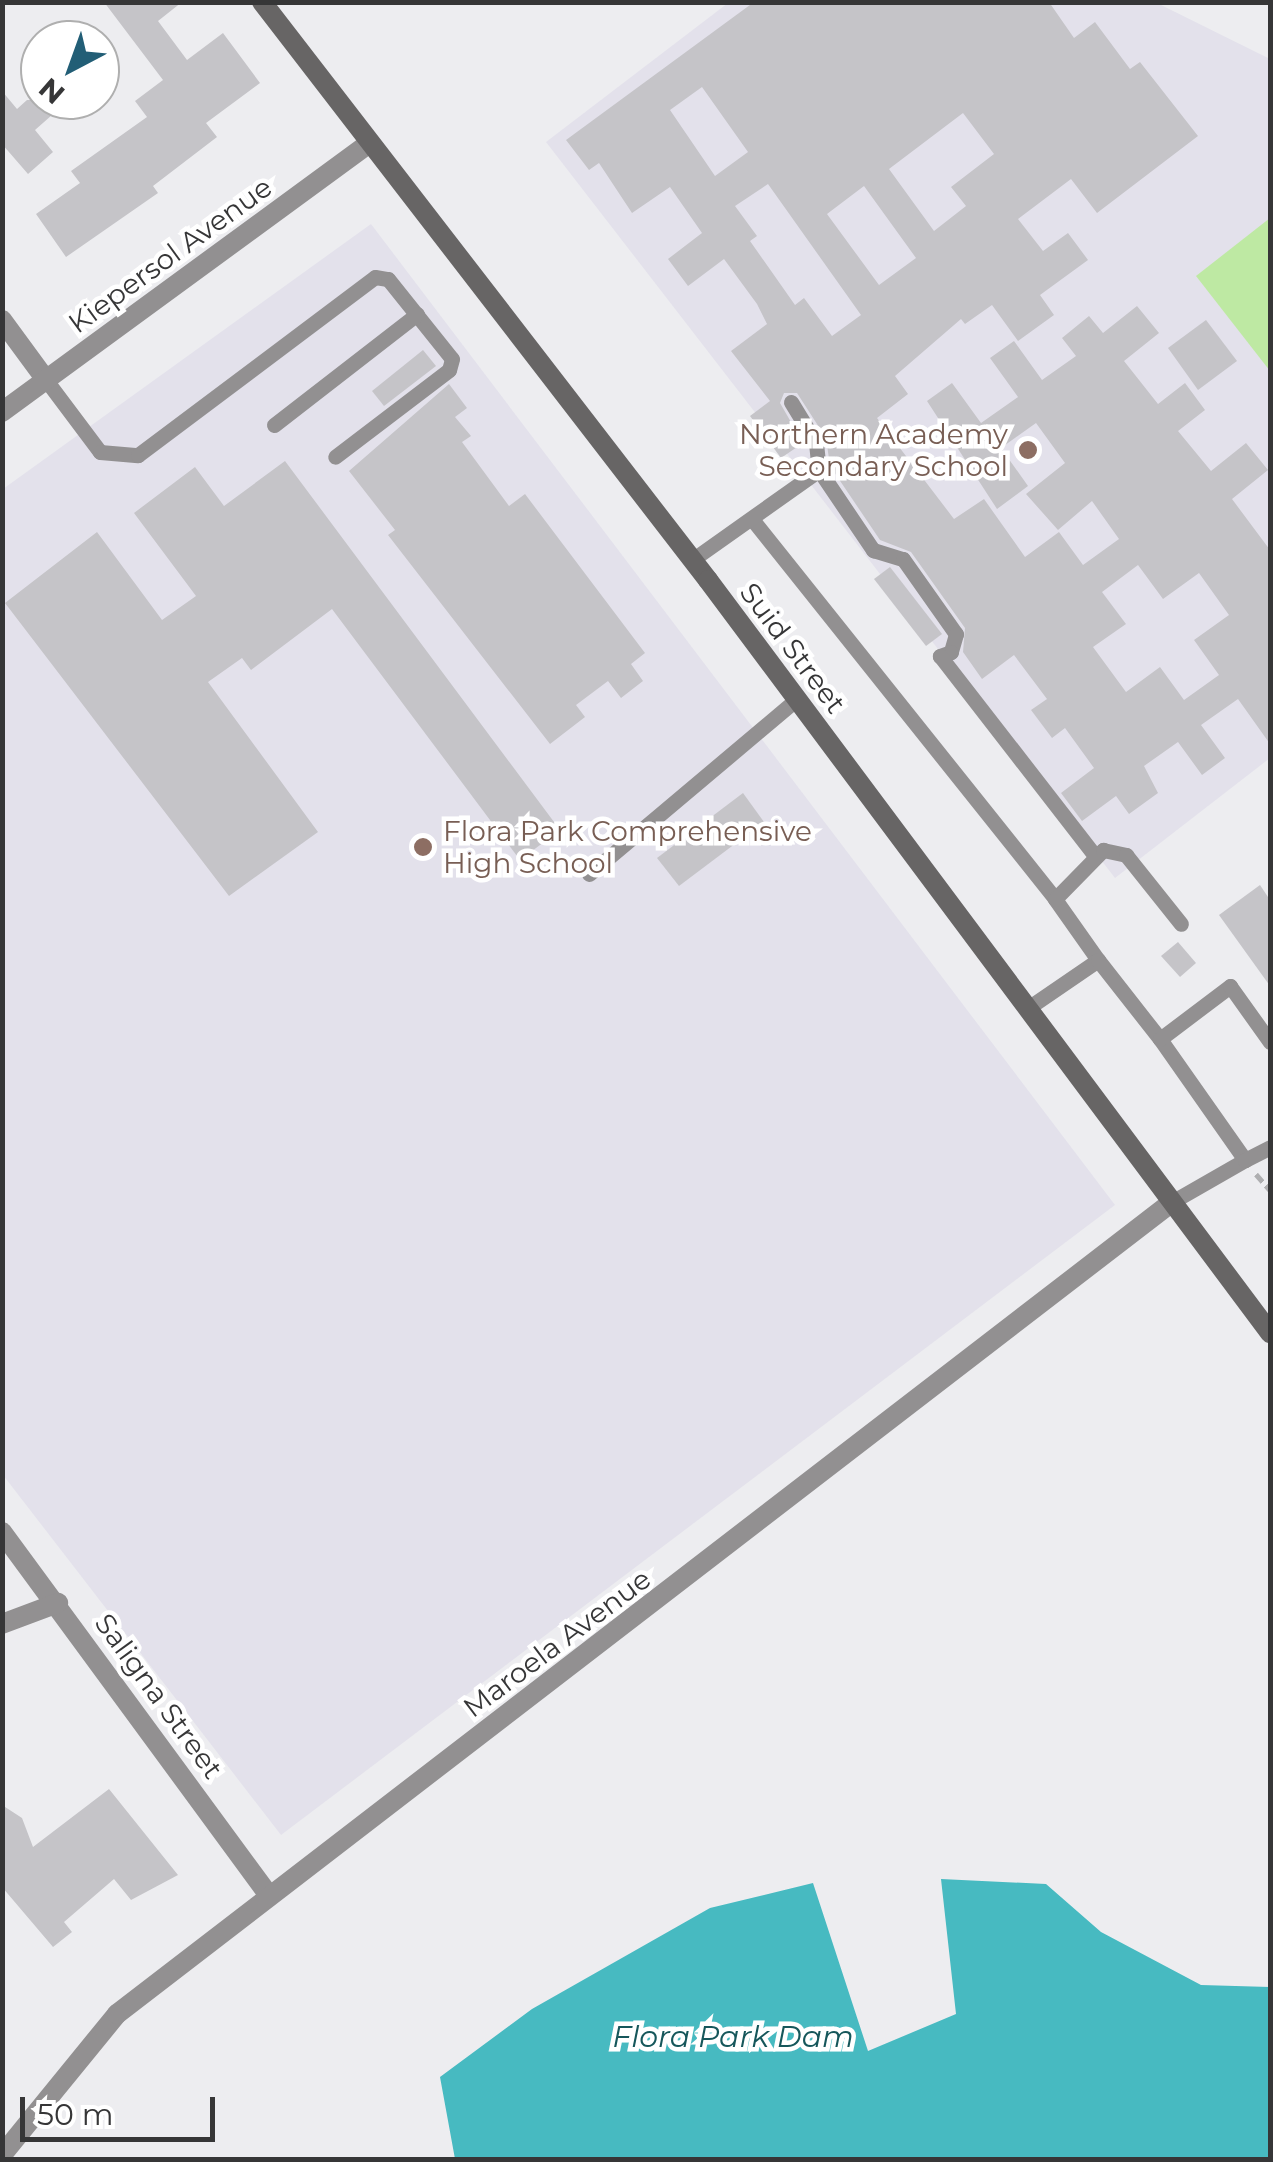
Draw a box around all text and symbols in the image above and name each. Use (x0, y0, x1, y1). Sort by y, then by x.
north arrow (20, 20, 120, 120)
text: N (32, 71, 71, 111)
street label: Kiepersol Avenue (62, 170, 278, 340)
place label: Northern Academy Secondary School (739, 417, 1008, 483)
marker: Northern Academy Secondary School (1017, 439, 1039, 461)
street label: Suid Street (733, 576, 853, 720)
place label: Flora Park Comprehensive High School (443, 814, 812, 880)
marker: Flora Park Comprehensive High School (412, 836, 434, 858)
street label: Maroela Avenue (457, 1562, 657, 1724)
street label: Saligna Street (88, 1607, 230, 1785)
water label: Flora Park Dam (612, 2019, 854, 2055)
scale bar (25, 2077, 220, 2139)
text: 50 m (37, 2096, 114, 2133)

